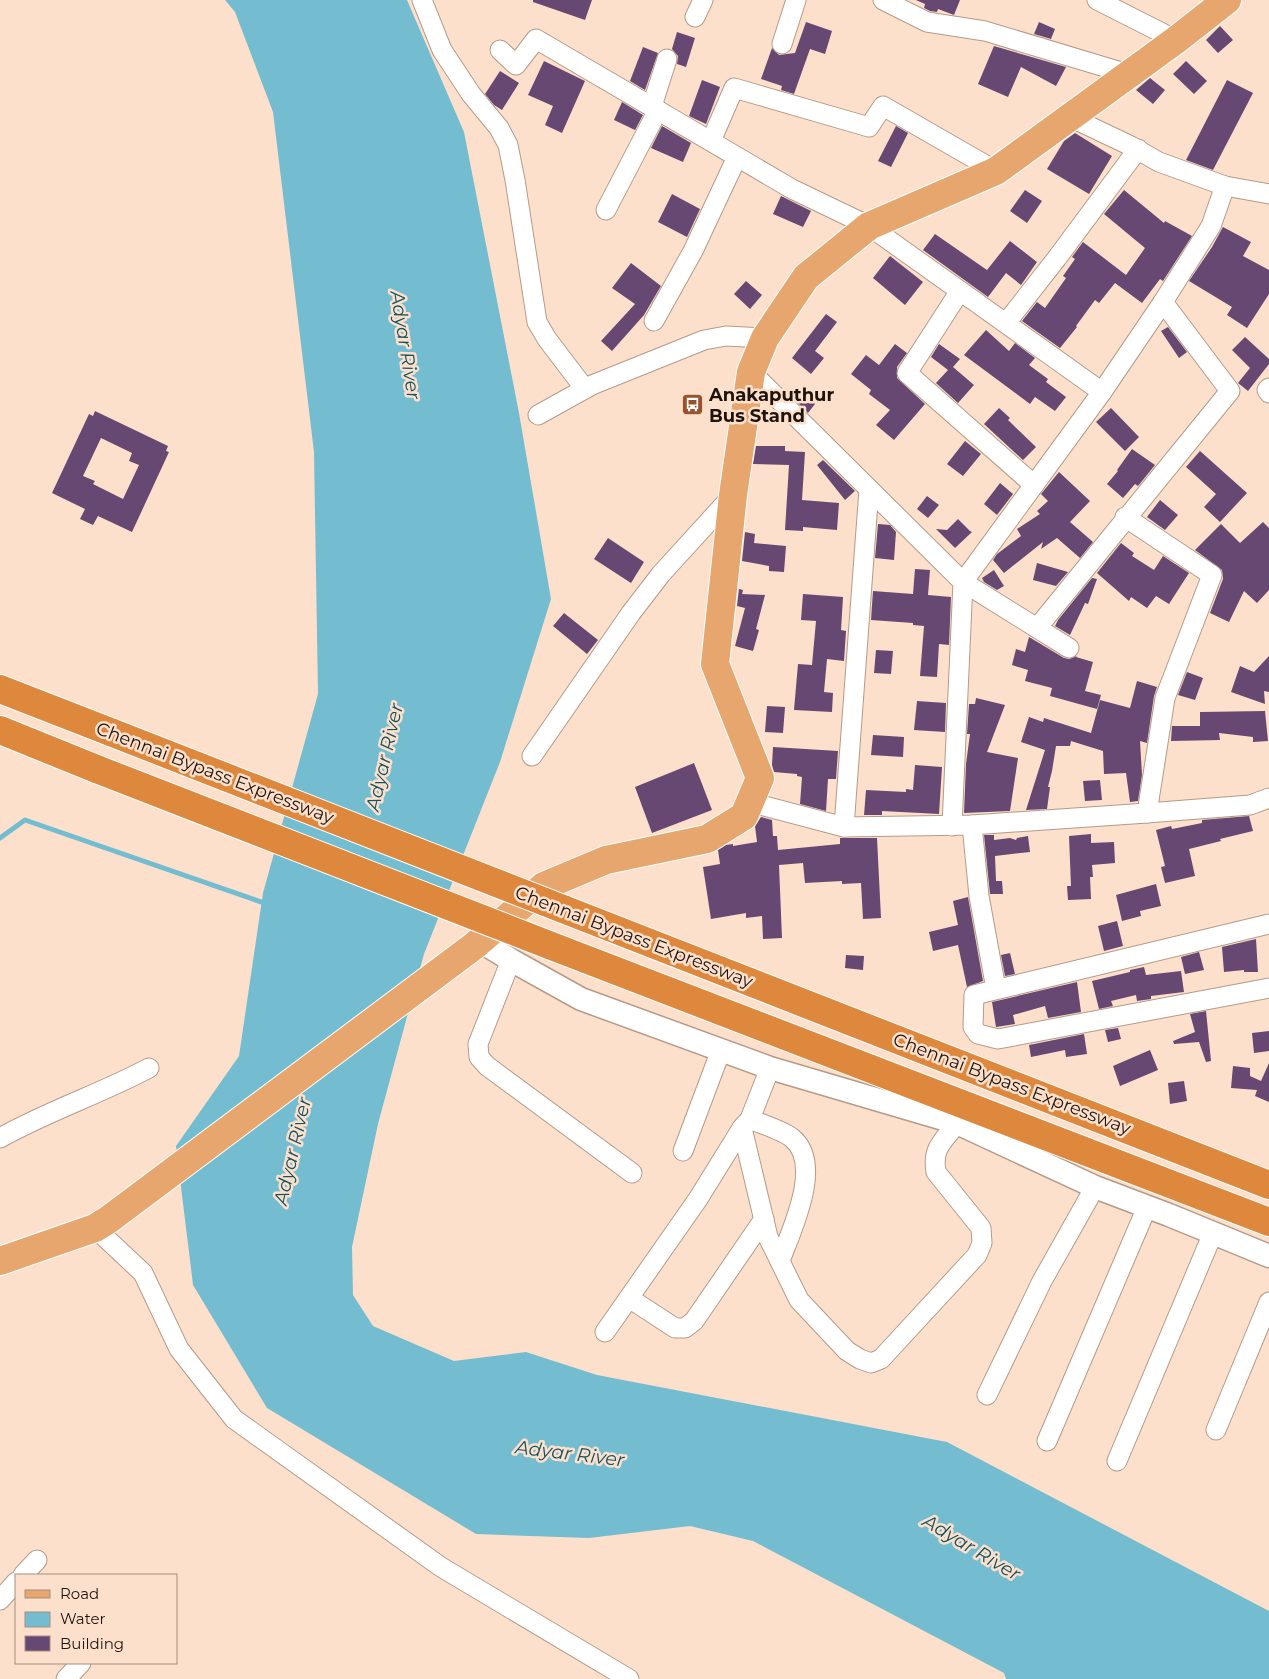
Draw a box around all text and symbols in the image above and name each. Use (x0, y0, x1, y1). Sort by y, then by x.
water label: Adyar River (385, 288, 426, 401)
place label: Anakaputhur Bus Stand (708, 384, 834, 427)
bus stop icon: Anakaputhur Bus Stand (681, 393, 705, 417)
water label: Adyar River (361, 701, 408, 814)
street label: Chennai Bypass Expressway (93, 717, 337, 829)
street label: Chennai Bypass Expressway (512, 881, 756, 993)
street label: Chennai Bypass Expressway (890, 1028, 1134, 1140)
water label: Adyar River (269, 1095, 316, 1208)
water label: Adyar River (513, 1435, 626, 1472)
water label: Adyar River (918, 1509, 1025, 1586)
legend (15, 1574, 178, 1664)
text: Road (60, 1584, 99, 1603)
text: Water (60, 1609, 106, 1628)
text: Building (60, 1634, 124, 1653)

